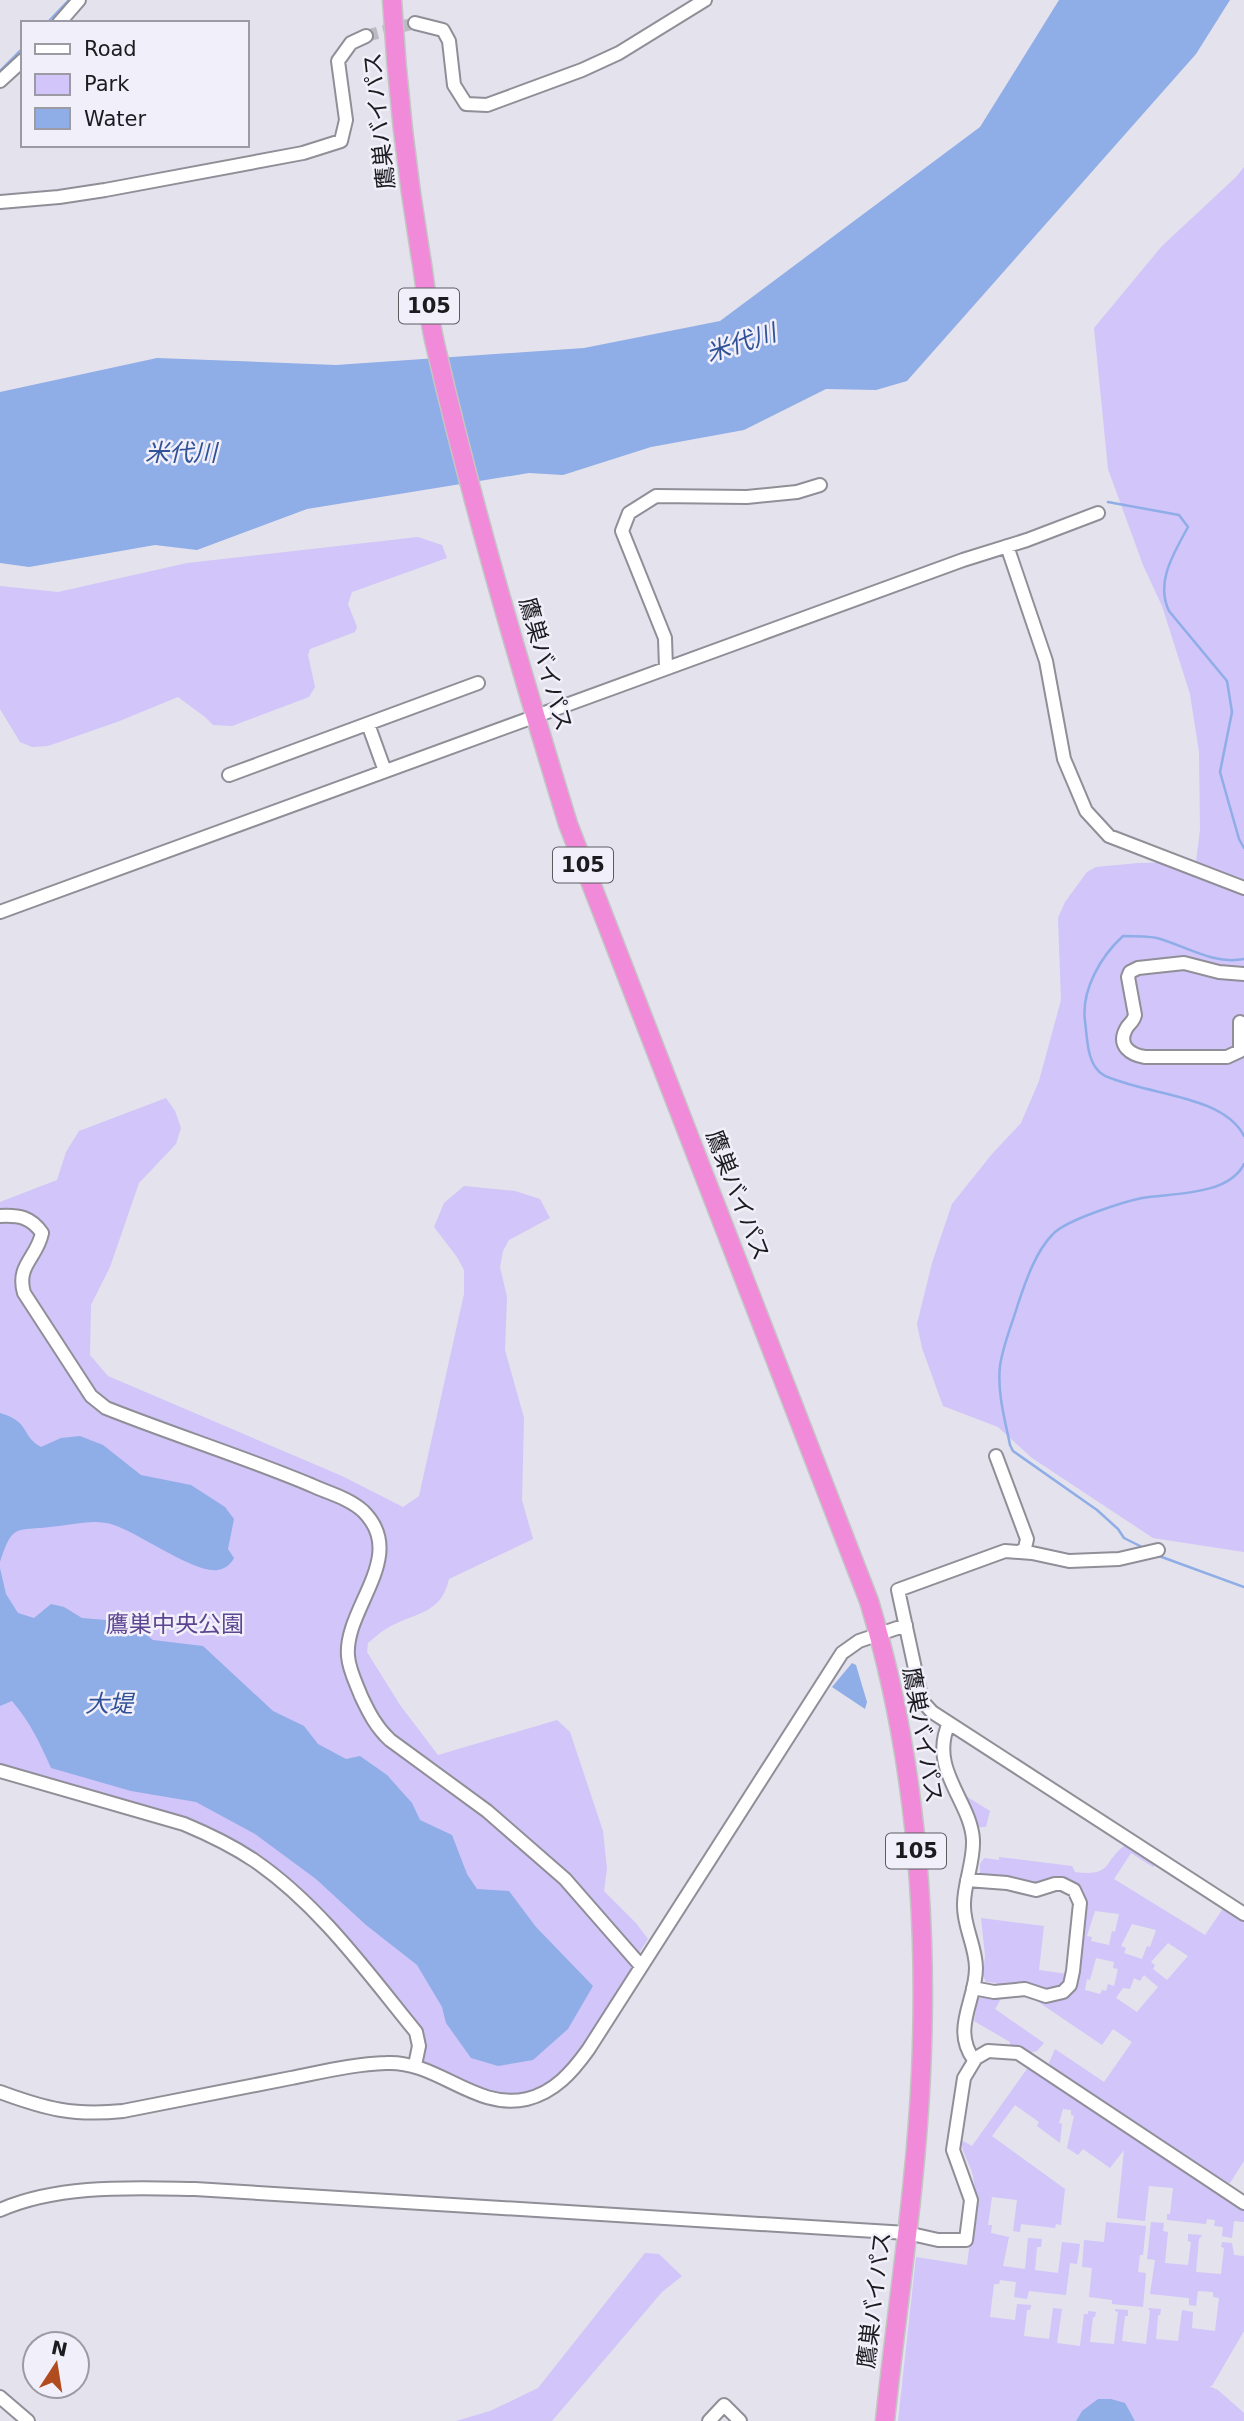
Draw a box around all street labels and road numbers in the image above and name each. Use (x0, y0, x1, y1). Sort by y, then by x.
street label: 鷹巣バイパス (359, 51, 399, 191)
road number: 105 (399, 288, 459, 324)
street label: 鷹巣バイパス (515, 594, 577, 734)
road number: 105 (553, 848, 613, 882)
street label: 鷹巣バイパス (701, 1126, 775, 1264)
street label: 鷹巣バイパス (898, 1665, 948, 1805)
road number: 105 (886, 1834, 946, 1868)
street label: 鷹巣バイパス (853, 2230, 895, 2370)

